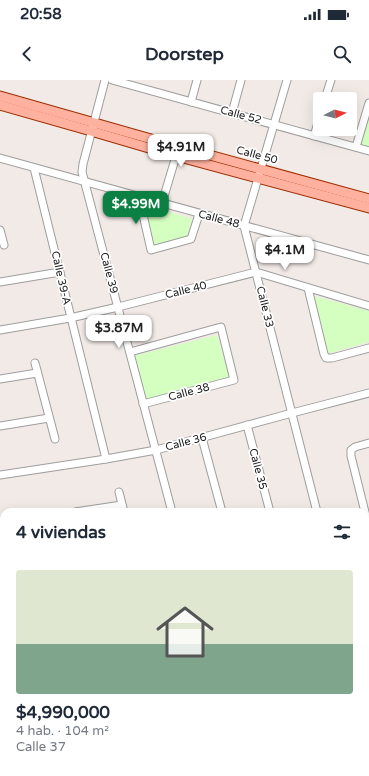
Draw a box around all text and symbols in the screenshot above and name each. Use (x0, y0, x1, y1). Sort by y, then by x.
text: 20:58 (20, 5, 62, 23)
icon: back (16, 43, 38, 65)
text: Doorstep (145, 43, 224, 65)
icon: search (331, 43, 353, 65)
north arrow (313, 92, 357, 136)
map controls (313, 92, 357, 136)
street label: Calle 52 (219, 103, 263, 127)
pin: $4.91M (148, 134, 214, 168)
text: $4.91M (157, 139, 205, 155)
street label: Calle 50 (235, 143, 279, 167)
pin: $4.99M (103, 191, 169, 225)
text: $4.99M (112, 196, 160, 212)
street label: Calle 48 (197, 207, 241, 231)
pin: $4.1M (257, 237, 313, 271)
text: $4.1M (265, 242, 305, 258)
street label: Calle 39-A (49, 250, 73, 306)
street label: Calle 39 (97, 251, 121, 295)
street label: Calle 40 (164, 279, 208, 301)
street label: Calle 33 (254, 285, 276, 329)
pin: $3.87M (86, 315, 152, 349)
text: $3.87M (95, 320, 143, 336)
street label: Calle 38 (167, 380, 211, 404)
street label: Calle 36 (164, 430, 208, 454)
street label: Calle 35 (246, 447, 270, 491)
icon: filters (331, 521, 353, 543)
text: 4 viviendas (16, 522, 106, 543)
icon: home (149, 596, 221, 668)
text: $4,990,000 (16, 702, 110, 723)
text: 4 hab. · 104 m² (16, 723, 109, 739)
text: Calle 37 (16, 739, 66, 755)

